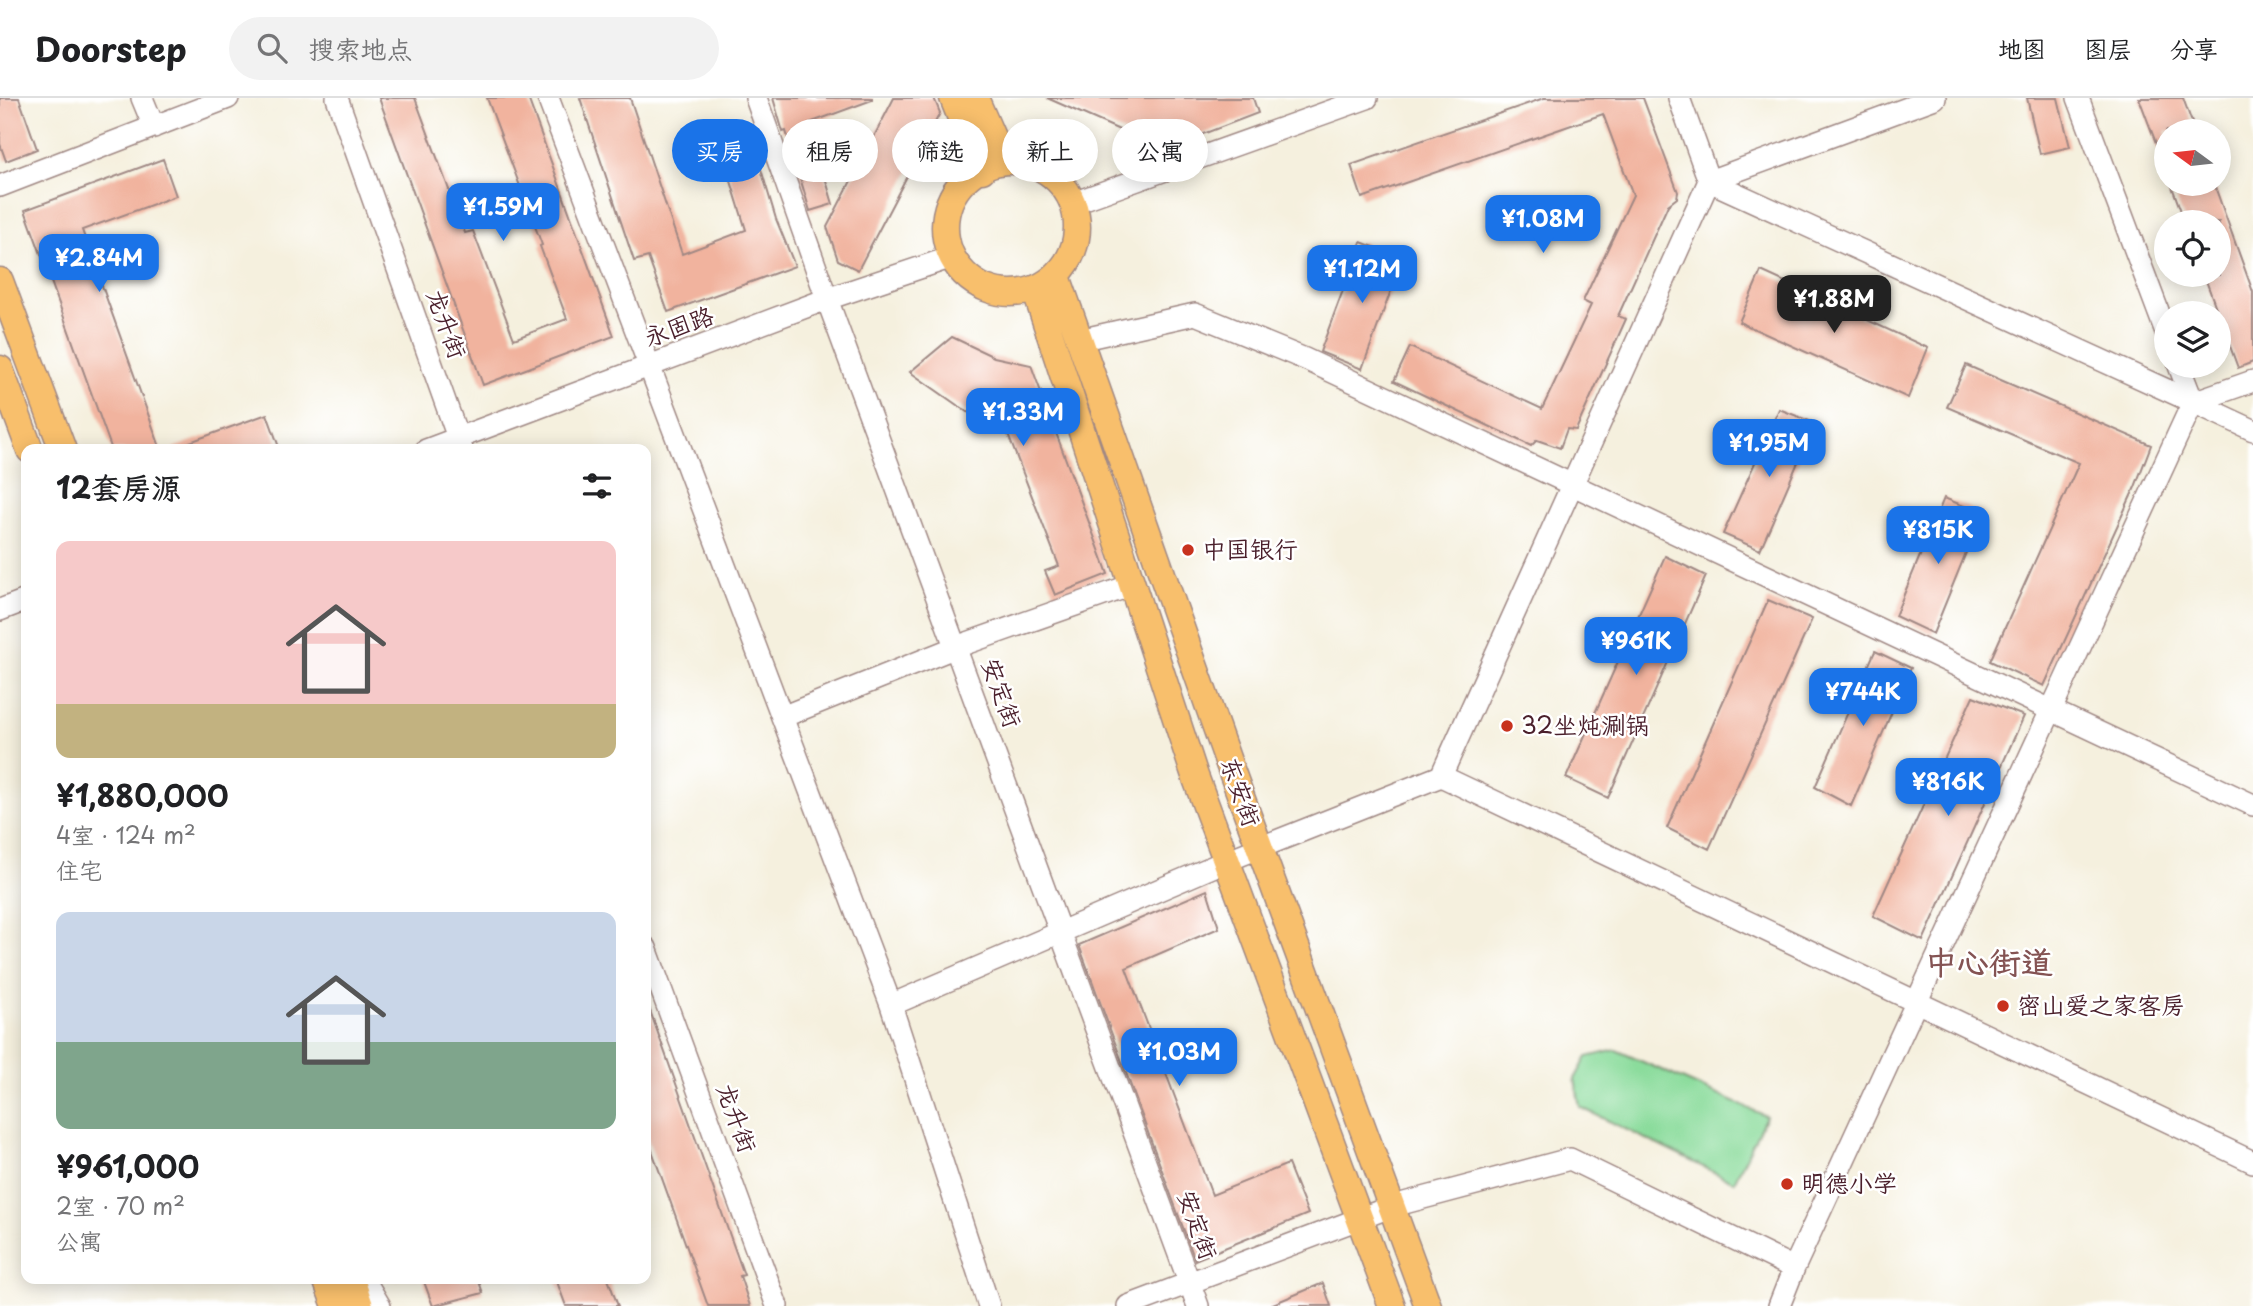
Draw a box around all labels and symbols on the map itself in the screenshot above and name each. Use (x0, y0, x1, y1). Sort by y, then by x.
north arrow (2154, 119, 2231, 196)
pin: ¥1.59M (446, 184, 560, 243)
pin: ¥1.08M (1486, 195, 1600, 255)
pin: ¥2.84M (42, 234, 156, 294)
pin: ¥1.12M (1305, 246, 1419, 305)
pin: ¥1.88M (1777, 275, 1891, 335)
street label: 龙升街 (419, 283, 477, 363)
street label: 永固路 (638, 296, 718, 354)
pin: ¥1.33M (966, 388, 1080, 448)
pin: ¥1.95M (1712, 420, 1826, 479)
pin: ¥815K (1889, 506, 1987, 566)
place label: 中国银行 (1202, 530, 1298, 566)
marker: 中国银行 (1180, 542, 1196, 558)
pin: ¥961K (1587, 618, 1685, 677)
street label: 安定街 (974, 652, 1032, 732)
pin: ¥744K (1814, 668, 1912, 728)
place label: 32坐炖涮锅 (1521, 706, 1649, 742)
marker: 32坐炖涮锅 (1499, 718, 1515, 734)
street label: 东安街 (1213, 751, 1271, 831)
pin: ¥816K (1899, 758, 1997, 818)
district label: 中心街道 (1925, 937, 2053, 985)
place label: 密山爱之家客房 (2017, 986, 2185, 1022)
marker: 密山爱之家客房 (1995, 998, 2011, 1014)
pin: ¥1.03M (1122, 1028, 1236, 1088)
street label: 龙升街 (709, 1077, 767, 1157)
place label: 明德小学 (1801, 1164, 1897, 1200)
marker: 明德小学 (1779, 1176, 1795, 1192)
street label: 安定街 (1170, 1184, 1228, 1264)

